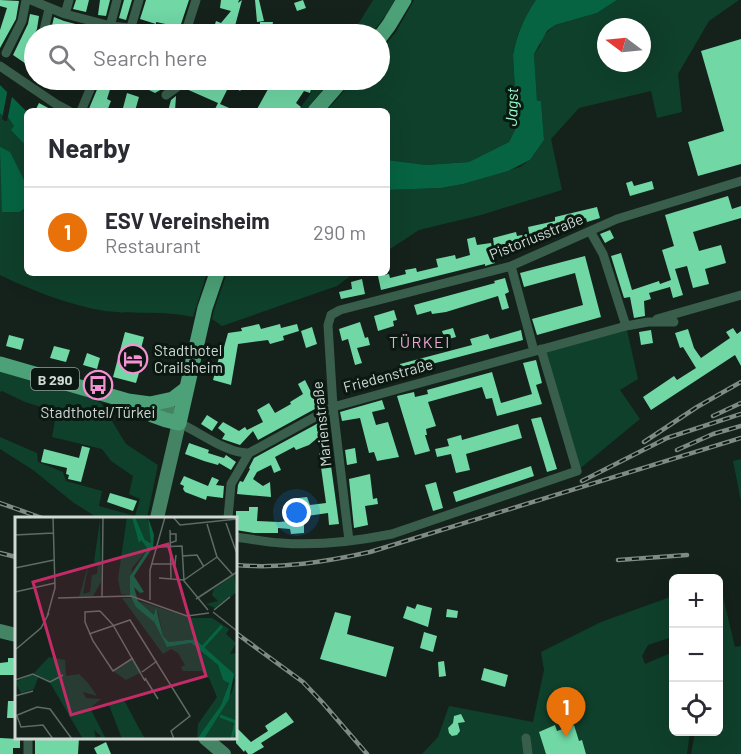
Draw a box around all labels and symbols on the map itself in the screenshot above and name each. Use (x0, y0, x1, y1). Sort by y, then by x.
north arrow (597, 18, 651, 72)
water label: Jagst (501, 87, 521, 127)
street label: Pistoriusstraße (486, 209, 586, 263)
district label: TÜRKEI (389, 332, 451, 351)
place label: Stadthotel Crailsheim (154, 341, 223, 376)
hotel icon: Stadthotel Crailsheim (117, 343, 149, 375)
street label: Friedenstraße (341, 354, 435, 396)
road number: B 290 (31, 368, 79, 390)
bus stop icon: Stadthotel/Türkei (82, 369, 114, 401)
street label: Marienstraße (308, 380, 334, 468)
place label: Stadthotel/Türkei (41, 403, 155, 421)
your location (282, 498, 311, 527)
inset map (15, 517, 237, 739)
pin: 1 (546, 688, 586, 737)

